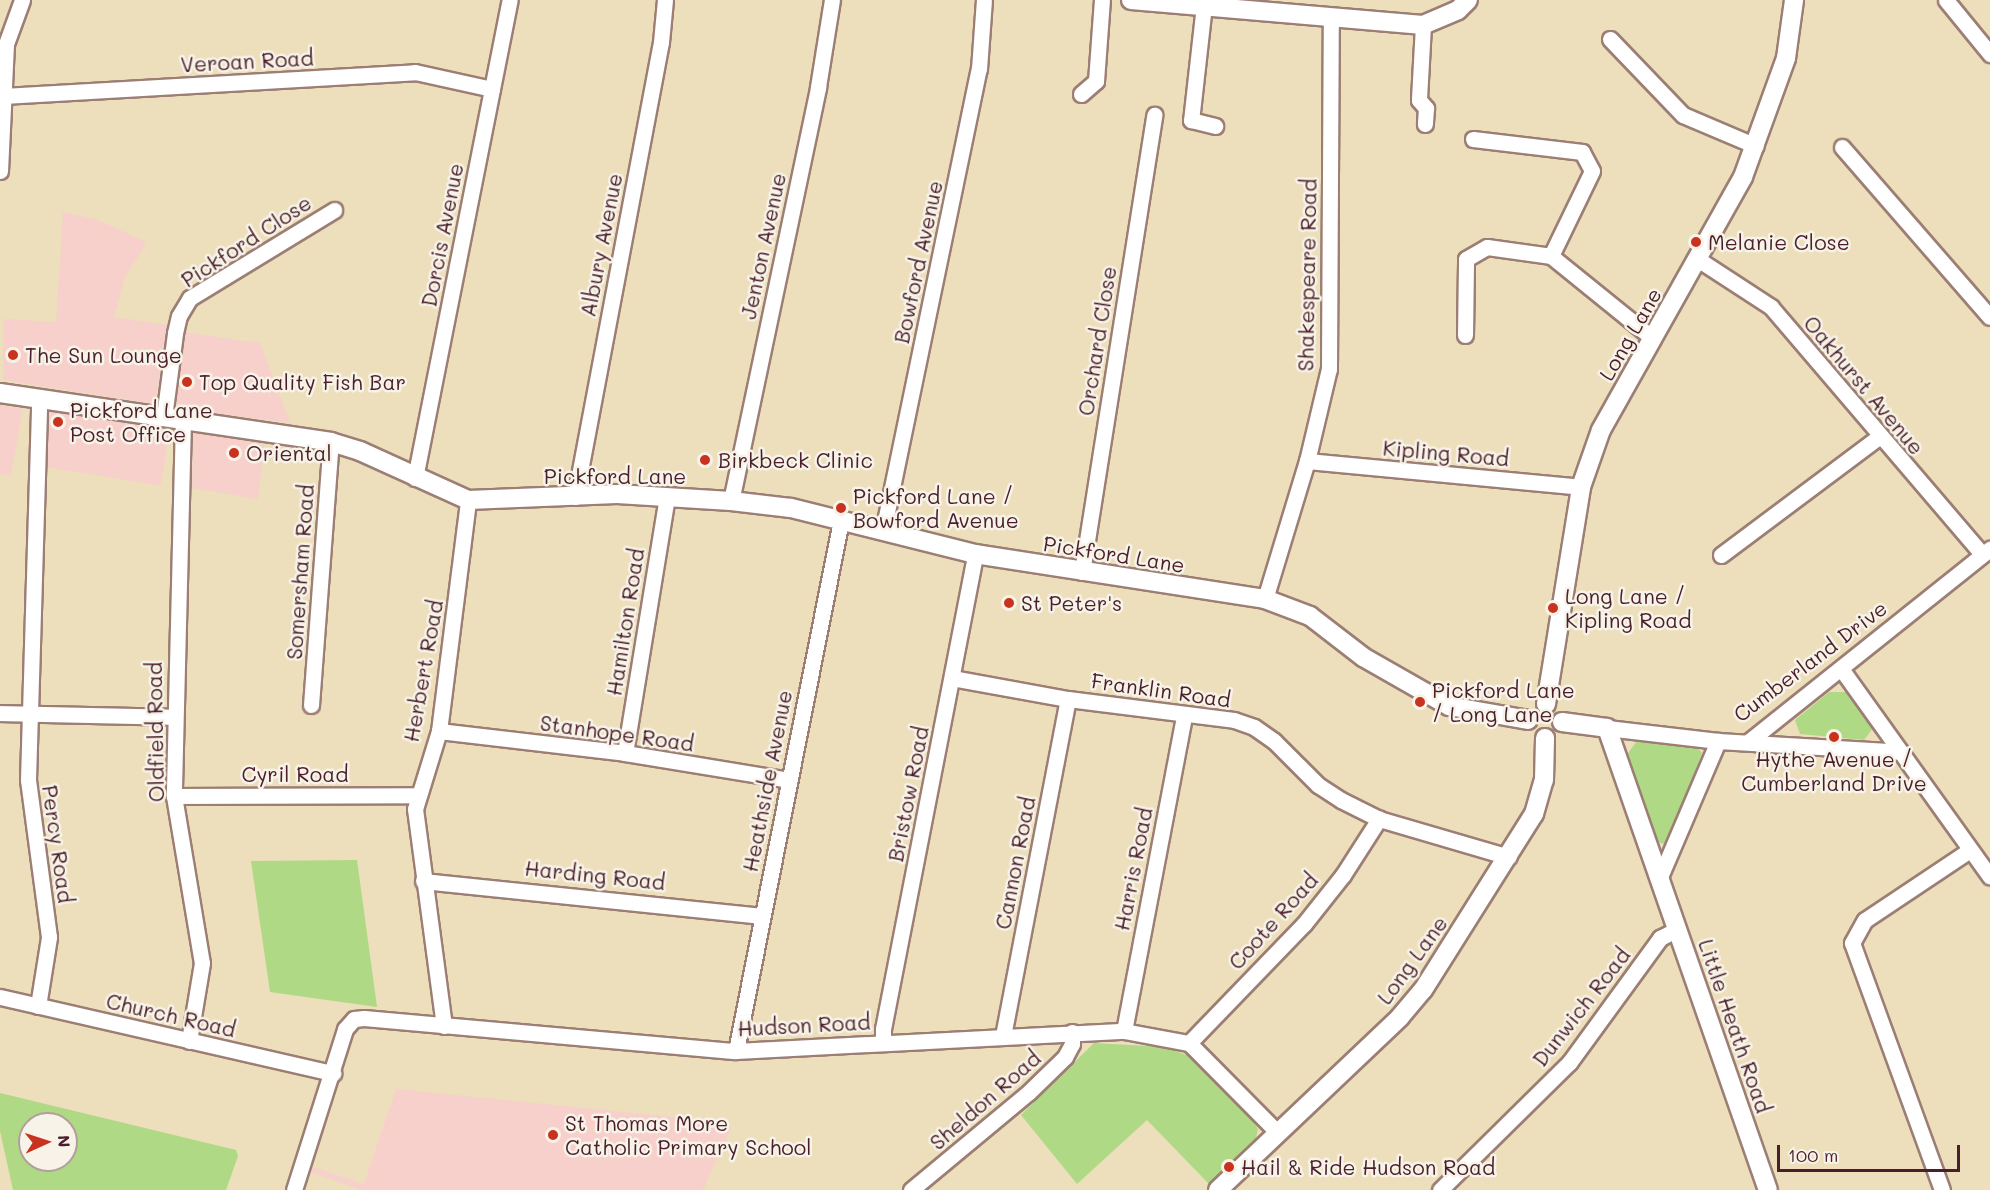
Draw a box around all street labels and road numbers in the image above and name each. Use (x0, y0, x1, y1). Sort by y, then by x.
street label: Veroan Road (180, 45, 314, 77)
street label: Dorcis Avenue (416, 161, 468, 309)
street label: Albury Avenue (575, 171, 627, 319)
street label: Jenton Avenue (735, 171, 791, 321)
street label: Bowford Avenue (888, 178, 948, 346)
street label: Shakespeare Road (1293, 178, 1321, 372)
street label: Pickford Close (176, 190, 316, 292)
street label: Orchard Close (1073, 264, 1121, 418)
street label: Long Lane (1593, 283, 1667, 385)
street label: Oakhurst Avenue (1799, 310, 1929, 460)
street label: Kipling Road (1382, 435, 1510, 471)
street label: Pickford Lane (544, 463, 686, 489)
street label: Somersham Road (281, 484, 319, 660)
street label: Pickford Lane (1042, 530, 1186, 578)
street label: Hamilton Road (601, 547, 649, 697)
street label: Cumberland Drive (1728, 595, 1892, 727)
street label: Herbert Road (398, 598, 448, 744)
street label: Oldfield Road (141, 662, 169, 802)
street label: Franklin Road (1090, 668, 1232, 712)
street label: Heathside Avenue (737, 688, 797, 874)
street label: Stanhope Road (538, 710, 696, 756)
street label: Bristow Road (883, 724, 933, 864)
street label: Cyril Road (241, 761, 349, 787)
street label: Percy Road (37, 783, 79, 905)
street label: Cannon Road (990, 795, 1040, 931)
street label: Harris Road (1109, 805, 1157, 933)
street label: Harding Road (523, 855, 667, 895)
street label: Coote Road (1223, 868, 1323, 974)
street label: Long Lane (1372, 911, 1452, 1009)
street label: Little Heath Road (1693, 936, 1777, 1116)
street label: Dunwich Road (1527, 943, 1635, 1071)
street label: Church Road (104, 988, 238, 1042)
street label: Hudson Road (737, 1009, 871, 1041)
street label: Sheldon Road (925, 1045, 1045, 1155)

